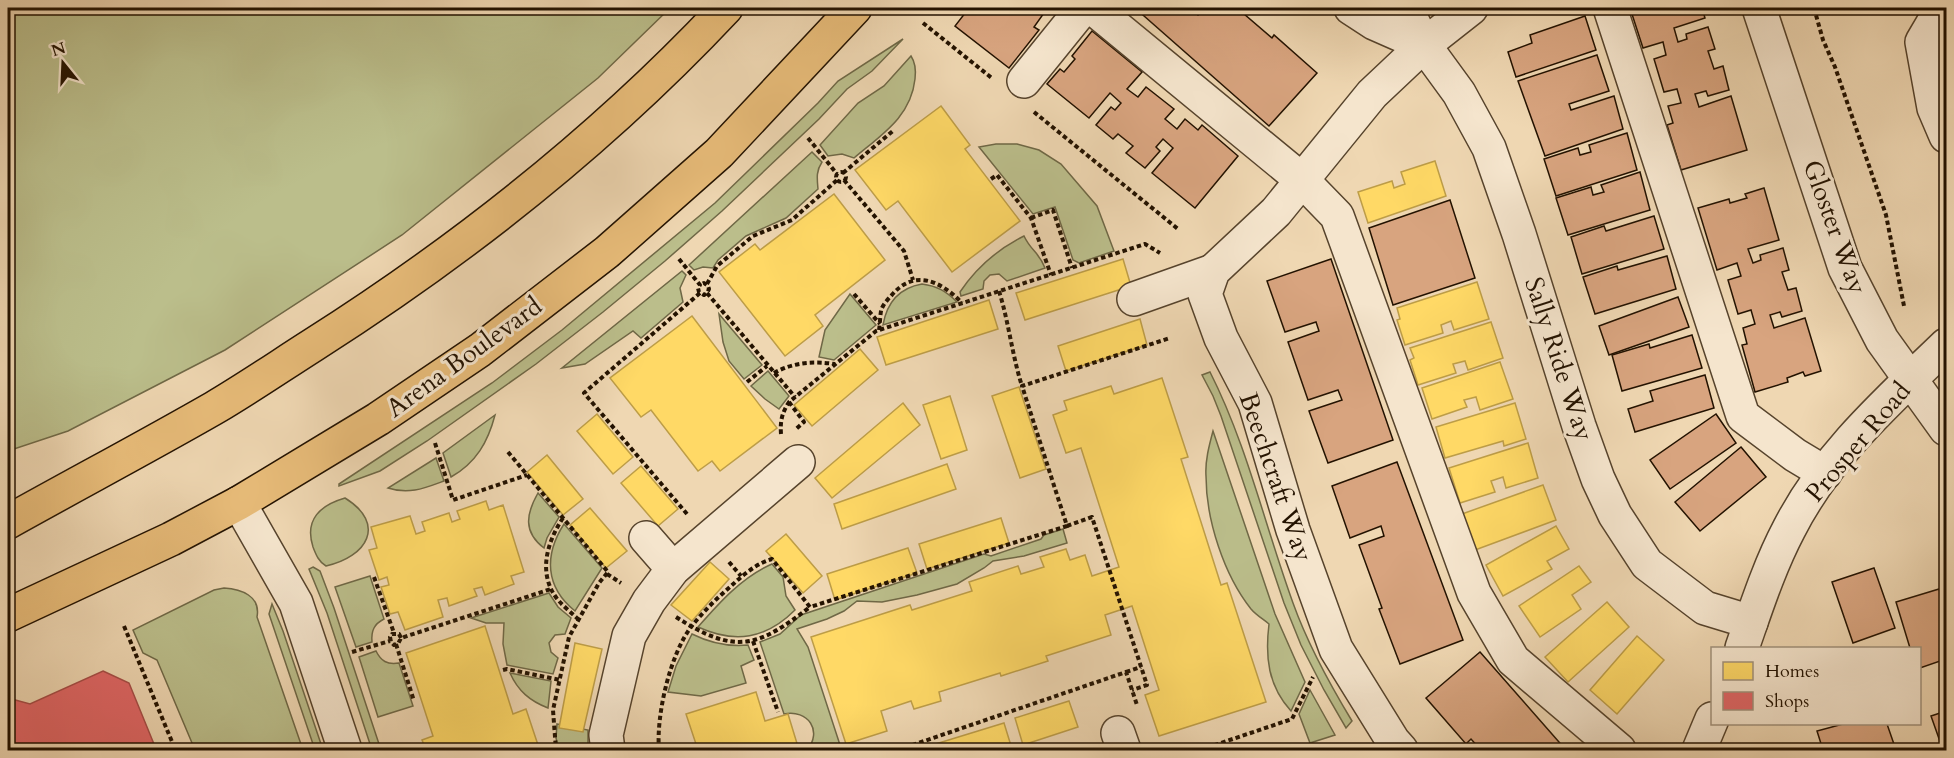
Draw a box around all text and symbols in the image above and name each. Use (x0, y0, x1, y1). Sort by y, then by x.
north arrow (33, 33, 93, 93)
text: N (49, 37, 69, 62)
street label: Gloster Way (1795, 155, 1875, 299)
street label: Sally Ride Way (1516, 273, 1602, 445)
street label: Arena Boulevard (379, 288, 549, 426)
street label: Prosper Road (1797, 374, 1919, 509)
street label: Beechcraft Way (1231, 388, 1321, 567)
legend (1711, 647, 1921, 725)
text: Homes (1765, 659, 1819, 684)
text: Shops (1765, 689, 1809, 714)

